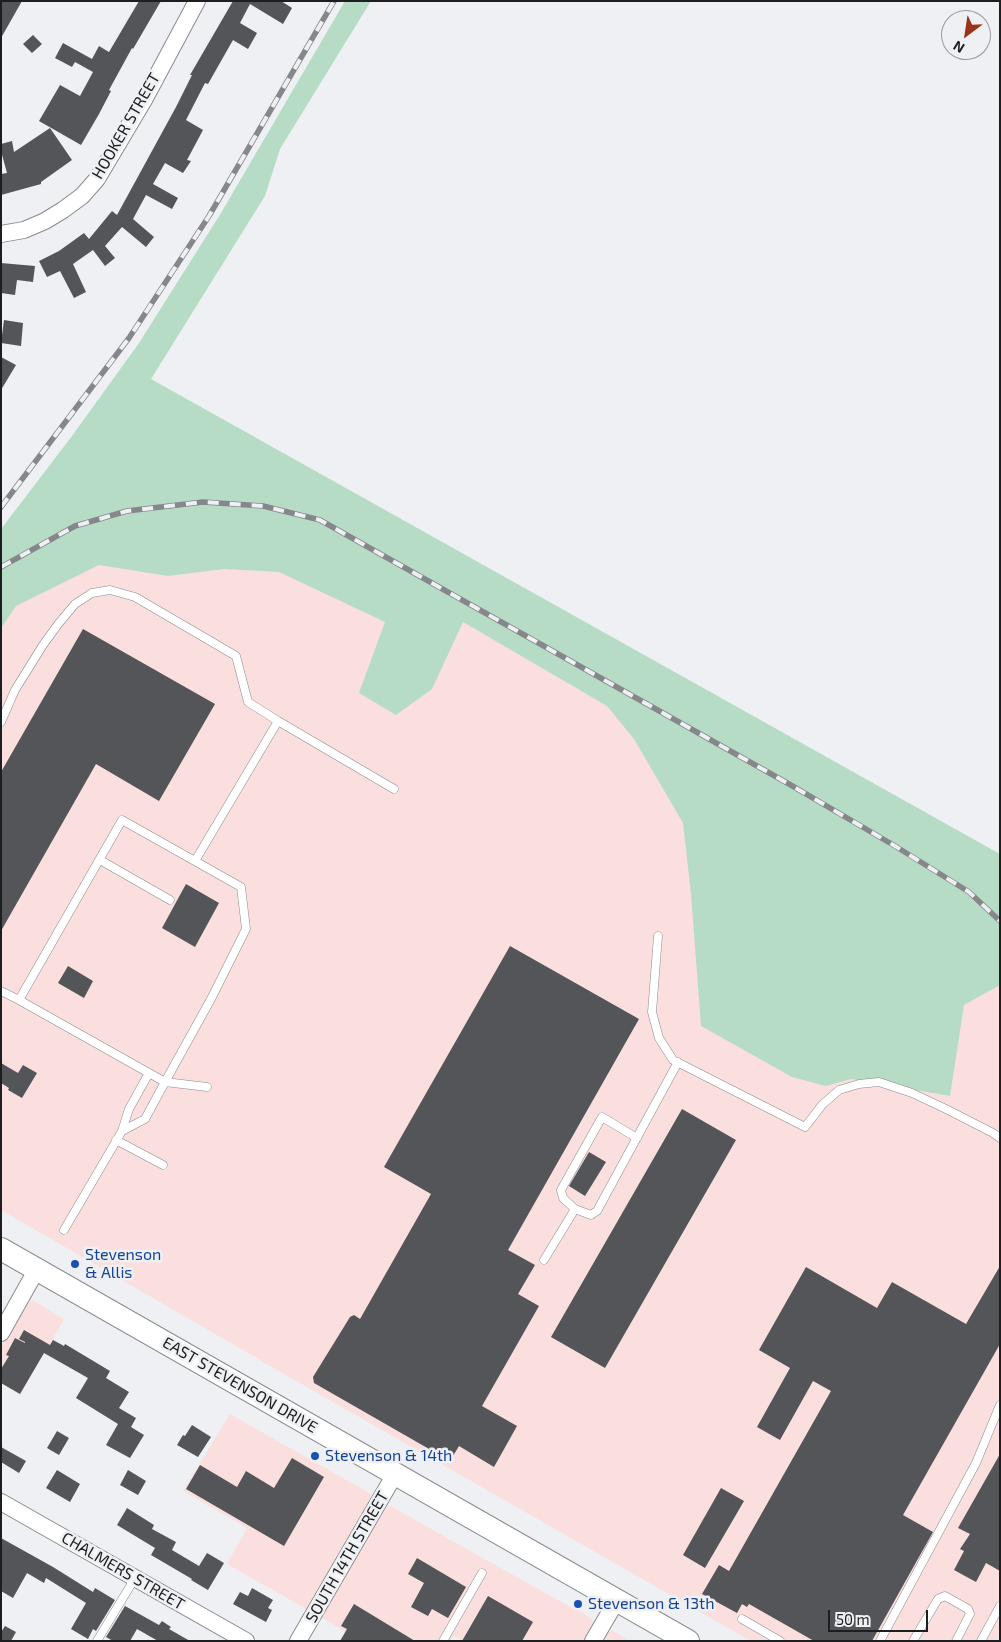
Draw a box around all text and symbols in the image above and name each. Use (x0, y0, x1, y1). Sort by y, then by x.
north arrow (941, 10, 991, 60)
text: N (950, 38, 967, 57)
street label: HOOKER STREET (88, 70, 164, 182)
place label: Stevenson & Allis (85, 1245, 161, 1283)
marker: Stevenson & Allis (69, 1258, 81, 1270)
street label: EAST STEVENSON DRIVE (159, 1333, 321, 1437)
place label: Stevenson & 14th (325, 1446, 452, 1466)
marker: Stevenson & 14th (309, 1450, 321, 1462)
street label: SOUTH 14TH STREET (301, 1488, 393, 1626)
street label: CHALMERS STREET (58, 1528, 188, 1614)
place label: Stevenson & 13th (588, 1594, 714, 1614)
marker: Stevenson & 13th (572, 1598, 584, 1610)
scale bar (831, 1600, 931, 1632)
text: 50 m (836, 1610, 870, 1628)

